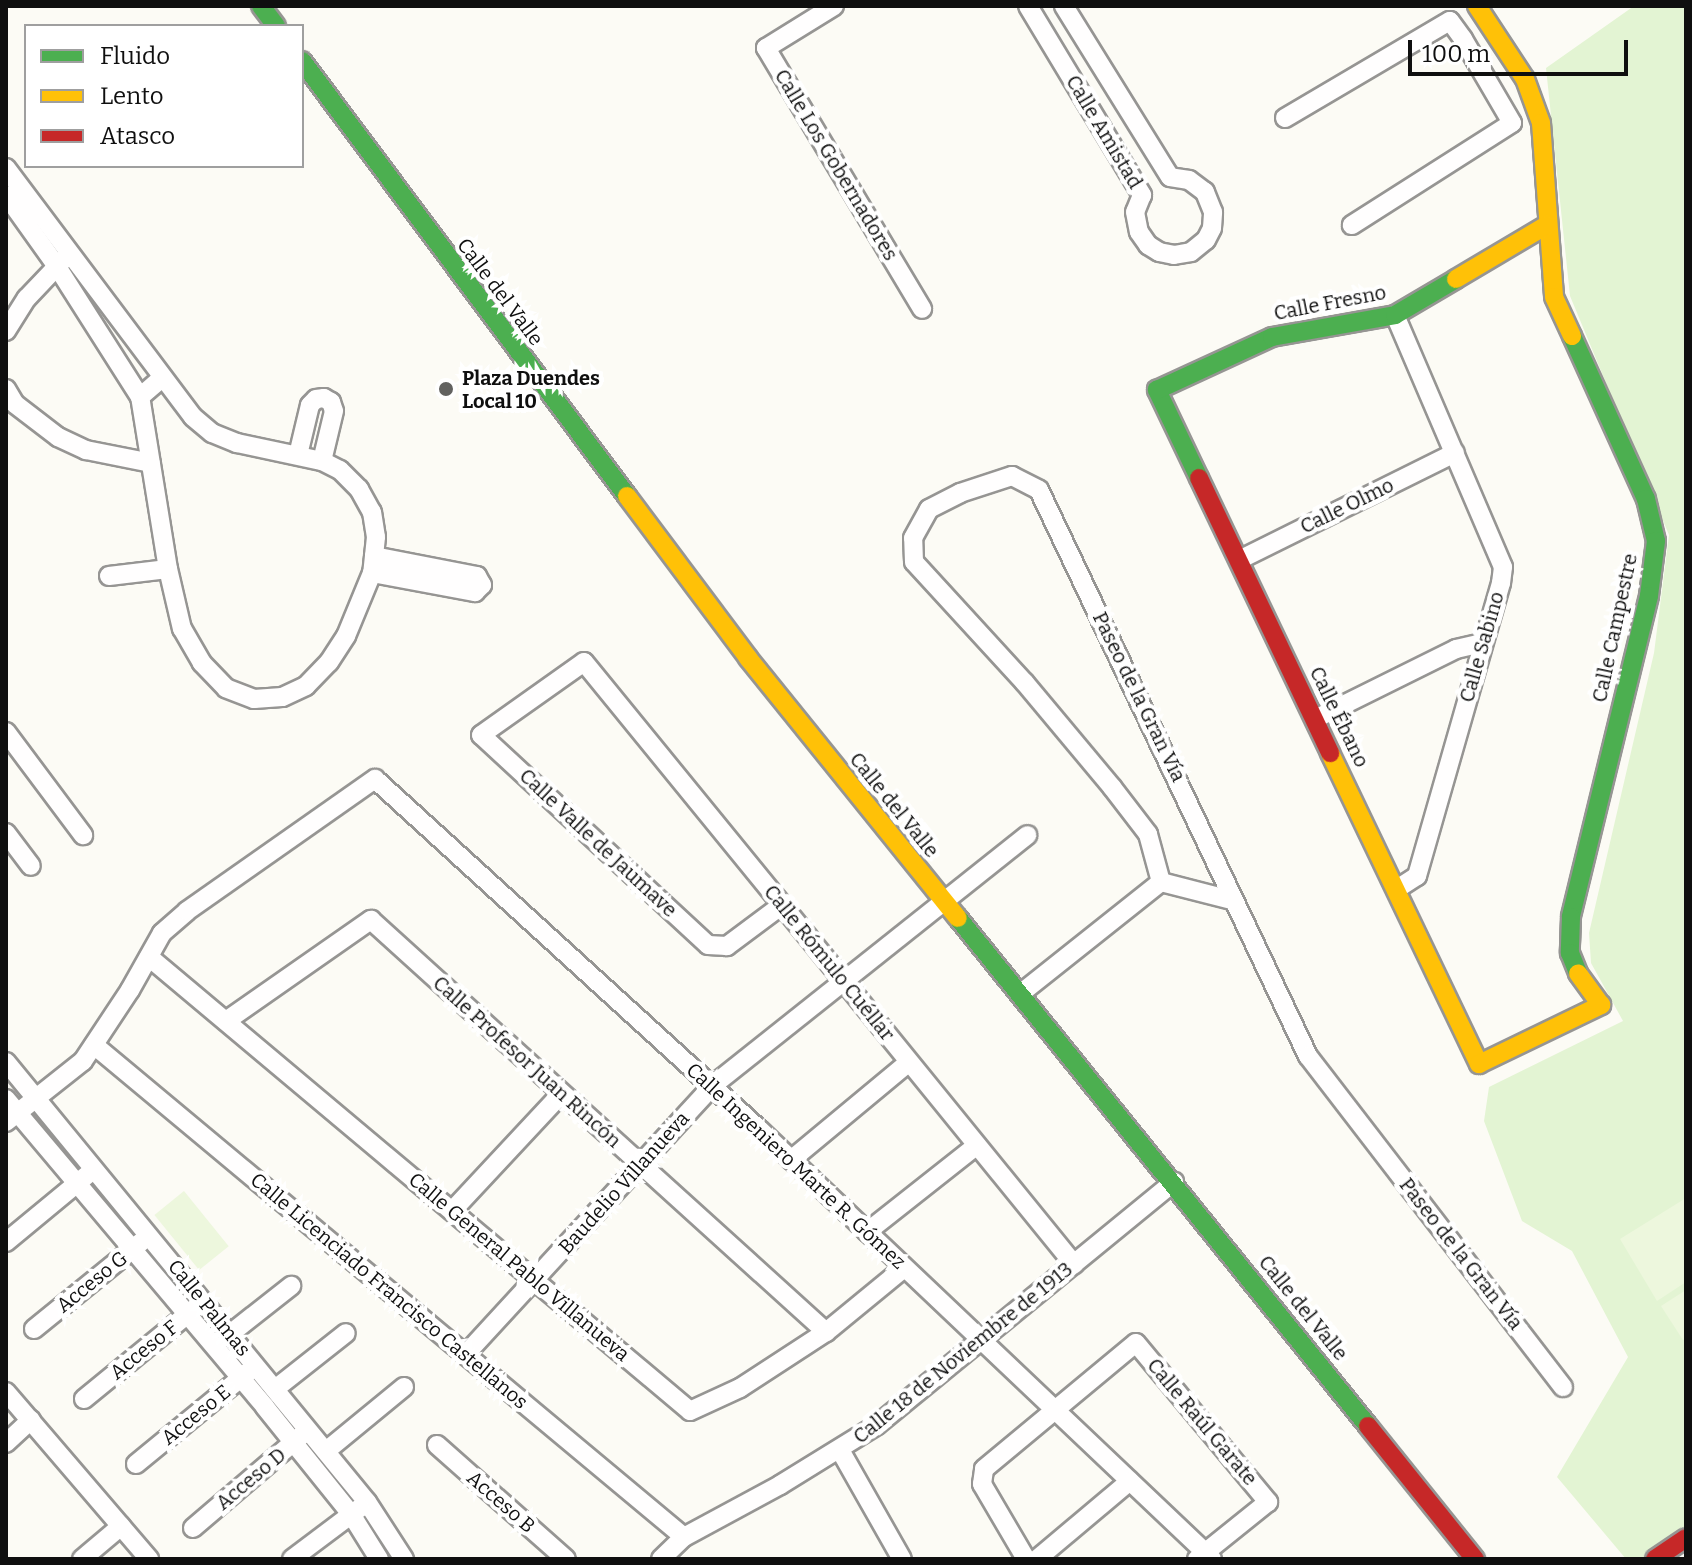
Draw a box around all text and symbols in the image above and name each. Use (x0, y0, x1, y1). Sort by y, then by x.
legend (24, 24, 304, 168)
scale bar (1412, 24, 1632, 74)
text: 100 m (1422, 40, 1490, 68)
text: Fluido (100, 42, 170, 70)
street label: Calle Los Gobernadores (769, 65, 903, 265)
street label: Calle Amistad (1061, 71, 1147, 193)
text: Lento (100, 82, 163, 110)
text: Atasco (100, 122, 175, 150)
street label: Calle del Valle (452, 234, 548, 350)
street label: Calle Fresno (1272, 280, 1388, 326)
place label: Plaza Duendes Local 10 (462, 366, 600, 413)
marker: Plaza Duendes Local 10 (437, 380, 455, 398)
street label: Calle Olmo (1296, 473, 1398, 539)
street label: Calle Campestre (1588, 551, 1642, 705)
street label: Calle Sabino (1455, 589, 1509, 705)
street label: Paseo de la Gran Vía (1087, 608, 1191, 786)
street label: Calle Ébano (1304, 663, 1374, 771)
street label: Calle del Valle (844, 748, 944, 862)
street label: Calle Valle de Jaumave (514, 764, 682, 922)
street label: Calle Rómulo Cuéllar (759, 880, 899, 1046)
street label: Calle Profesor Juan Rincón (428, 971, 626, 1153)
street label: Calle Ingeniero Marte R. Gómez (681, 1058, 911, 1274)
street label: Baudelio Villanueva (554, 1107, 694, 1259)
street label: Calle General Pablo Villanueva (404, 1167, 634, 1367)
street label: Calle Licenciado Francisco Castellanos (246, 1168, 532, 1414)
street label: Paseo de la Gran Vía (1394, 1173, 1528, 1335)
street label: Acceso G (52, 1246, 132, 1318)
street label: Calle del Valle (1253, 1251, 1353, 1365)
street label: Calle Palmas (163, 1255, 255, 1361)
street label: Calle 18 de Noviembre de 1913 (849, 1257, 1077, 1449)
street label: Acceso F (105, 1315, 183, 1385)
street label: Calle Raúl Garate (1142, 1354, 1262, 1490)
street label: Acceso E (157, 1380, 235, 1450)
street label: Acceso D (211, 1443, 291, 1515)
street label: Acceso B (462, 1466, 540, 1538)

